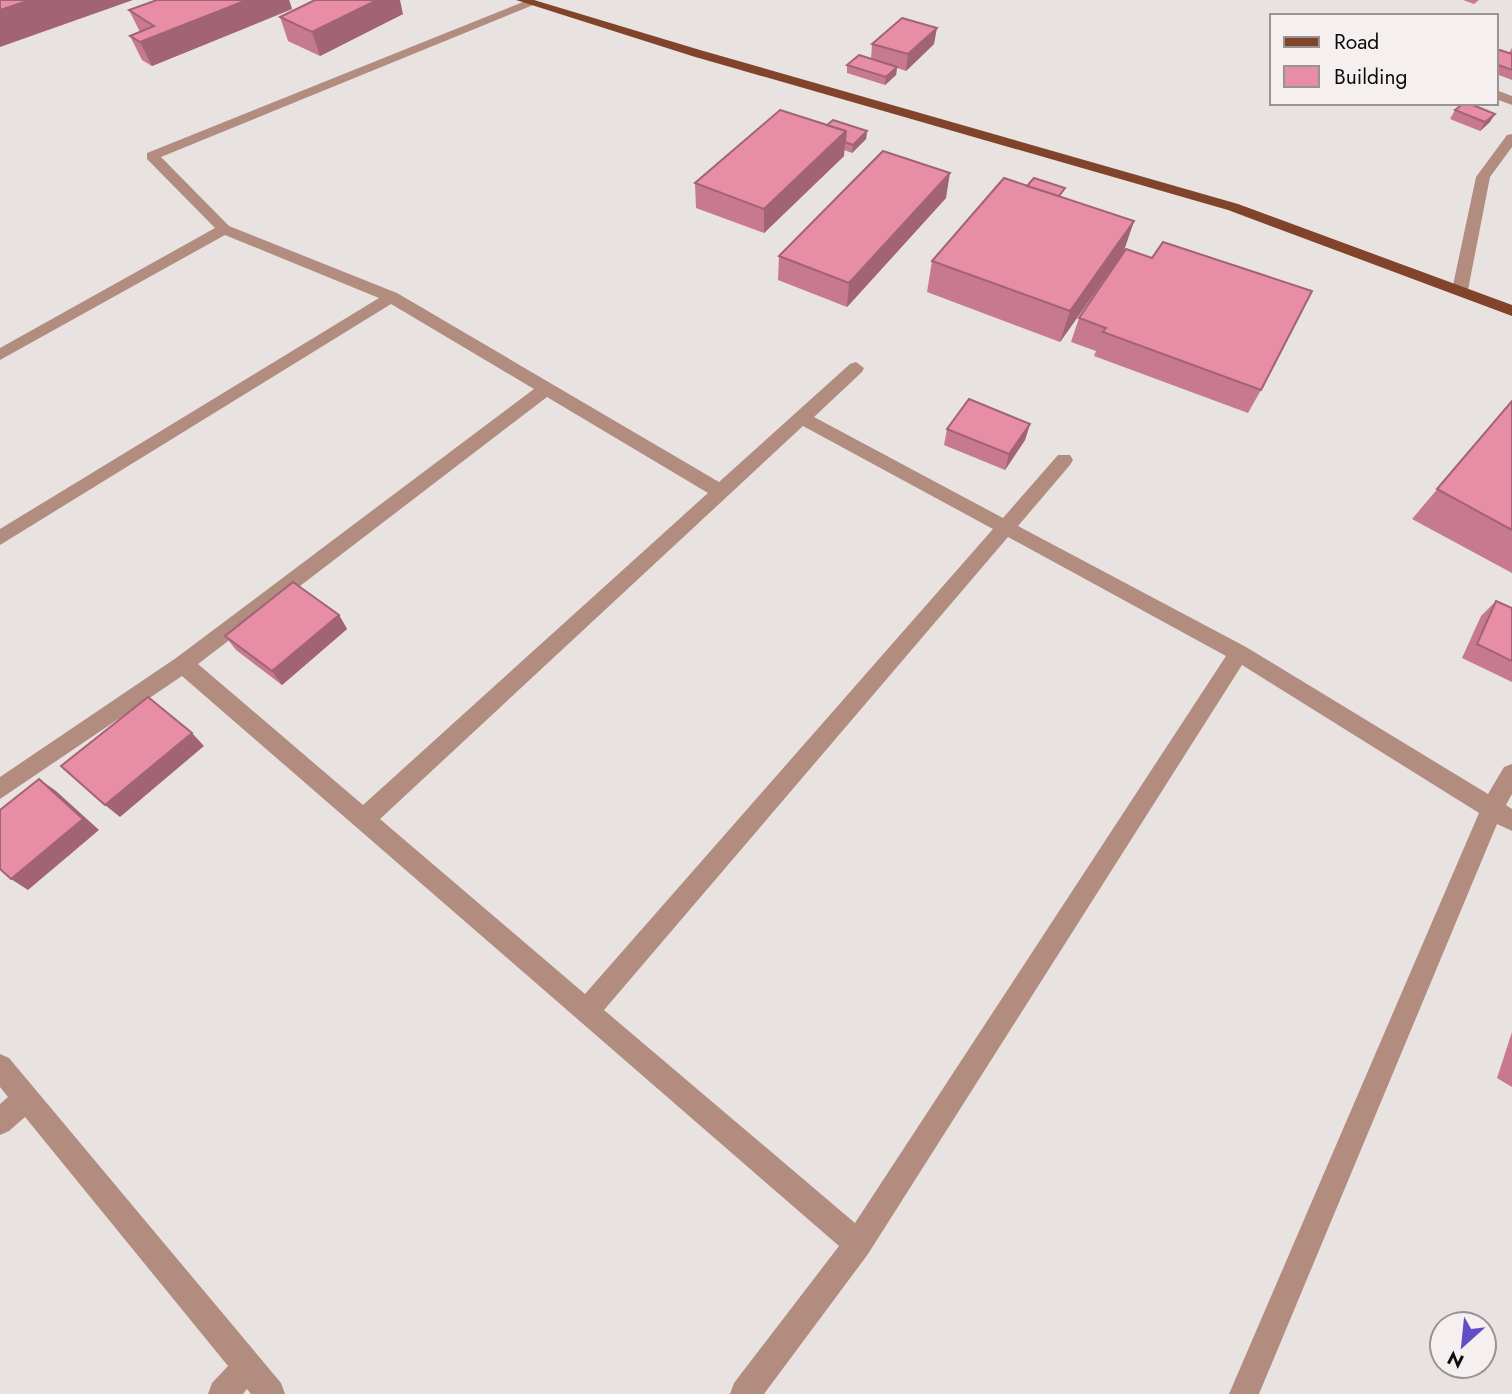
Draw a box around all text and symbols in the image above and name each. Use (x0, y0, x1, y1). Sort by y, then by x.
legend (1270, 14, 1498, 105)
text: Road (1334, 27, 1379, 57)
text: Building (1334, 62, 1407, 92)
north arrow (1428, 1310, 1498, 1380)
text: N (1443, 1344, 1468, 1375)

